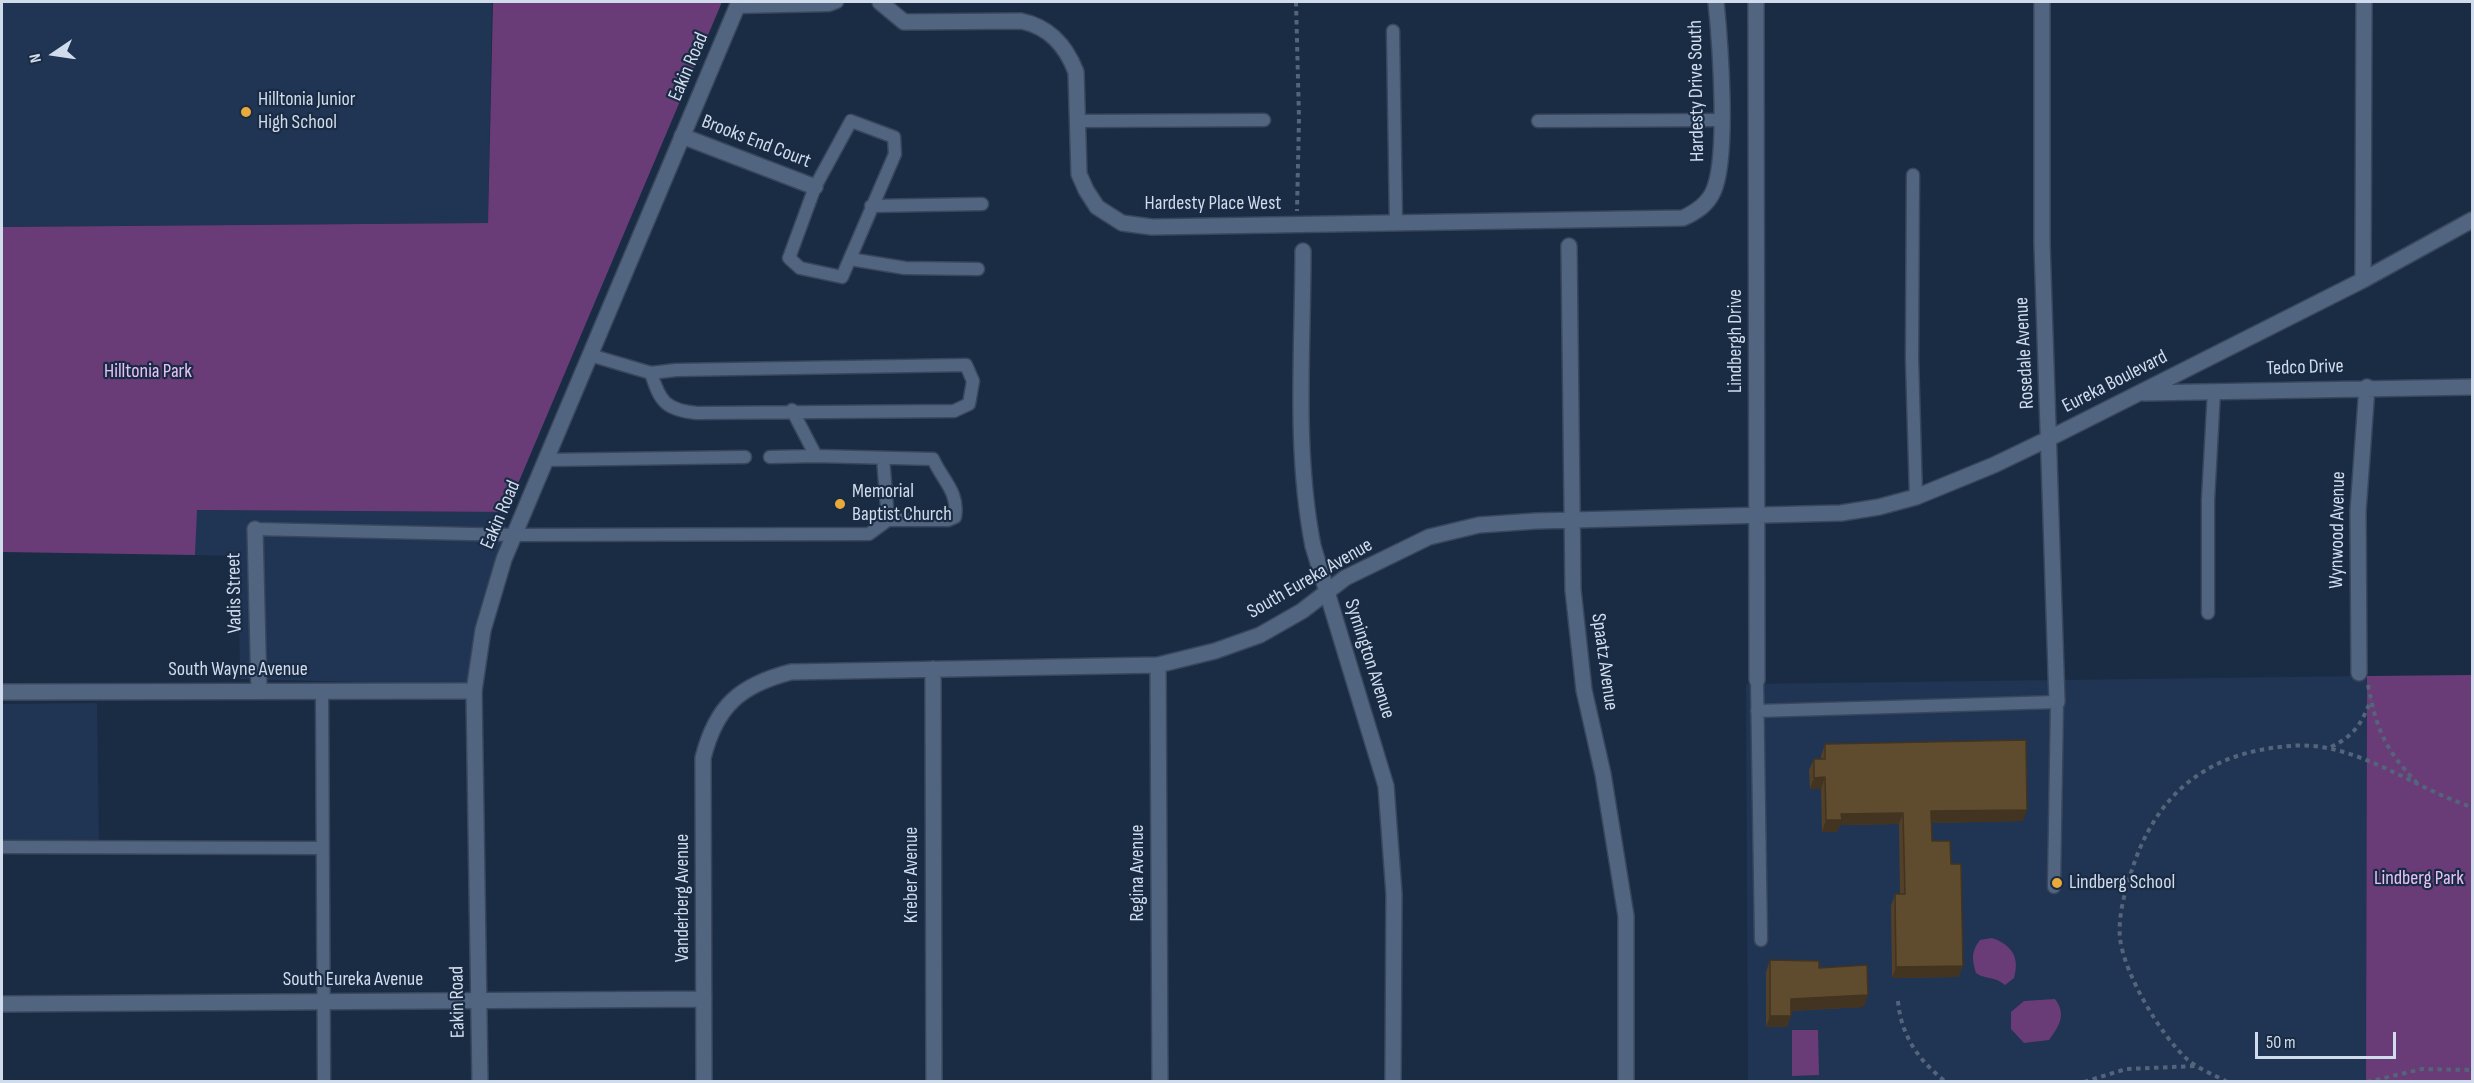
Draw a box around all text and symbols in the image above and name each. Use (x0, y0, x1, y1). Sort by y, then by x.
street label: Hardesty Drive South (1684, 20, 1710, 162)
north arrow (24, 24, 84, 84)
street label: Eakin Road (664, 29, 714, 105)
text: N (26, 52, 46, 64)
place label: Hilltonia Junior High School (258, 88, 355, 135)
marker: Hilltonia Junior High School (239, 105, 253, 119)
street label: Brooks End Court (698, 110, 814, 174)
street label: Hardesty Place West (1145, 192, 1281, 216)
street label: Lindbergh Drive (1724, 289, 1748, 393)
street label: Rosedale Avenue (2010, 296, 2040, 410)
street label: Eureka Boulevard (2058, 345, 2172, 419)
street label: Tedco Drive (2266, 355, 2344, 381)
park label: Hilltonia Park (104, 360, 192, 384)
street label: Wynwood Avenue (2325, 471, 2351, 589)
street label: Eakin Road (476, 477, 526, 553)
place label: Memorial Baptist Church (852, 480, 952, 527)
marker: Memorial Baptist Church (833, 497, 847, 511)
street label: South Eureka Avenue (1243, 533, 1377, 625)
street label: Vadis Street (222, 552, 248, 634)
street label: Symington Avenue (1338, 596, 1400, 722)
street label: Spaatz Avenue (1585, 612, 1623, 712)
street label: South Wayne Avenue (168, 658, 308, 682)
street label: Regina Avenue (1126, 824, 1150, 922)
street label: Kreber Avenue (900, 827, 924, 923)
street label: Vanderberg Avenue (671, 834, 695, 962)
park label: Lindberg Park (2374, 867, 2464, 891)
place label: Lindberg School (2069, 871, 2175, 895)
marker: Lindberg School (2050, 876, 2064, 890)
street label: Eakin Road (445, 966, 471, 1038)
street label: South Eureka Avenue (283, 968, 423, 992)
scale bar (2258, 1020, 2399, 1058)
text: 50 m (2266, 1032, 2296, 1053)

